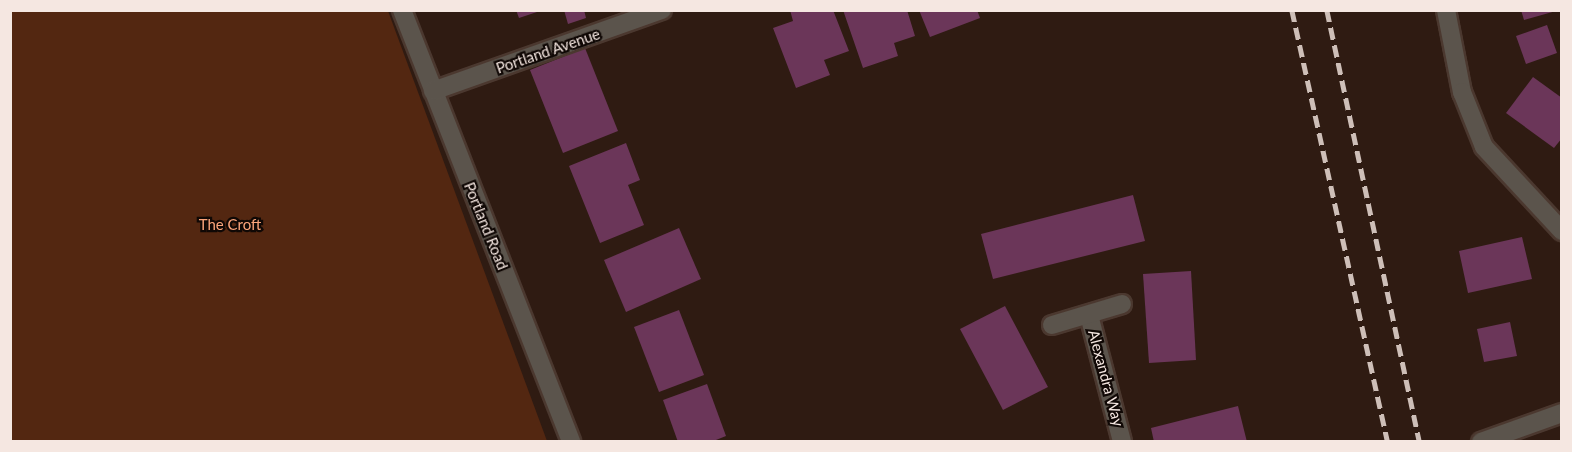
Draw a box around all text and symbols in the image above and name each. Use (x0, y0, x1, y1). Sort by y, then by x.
street label: Portland Avenue (493, 25, 603, 77)
street label: Portland Road (460, 180, 512, 272)
park label: The Croft (199, 216, 261, 234)
street label: Alexandra Way (1084, 328, 1128, 428)

